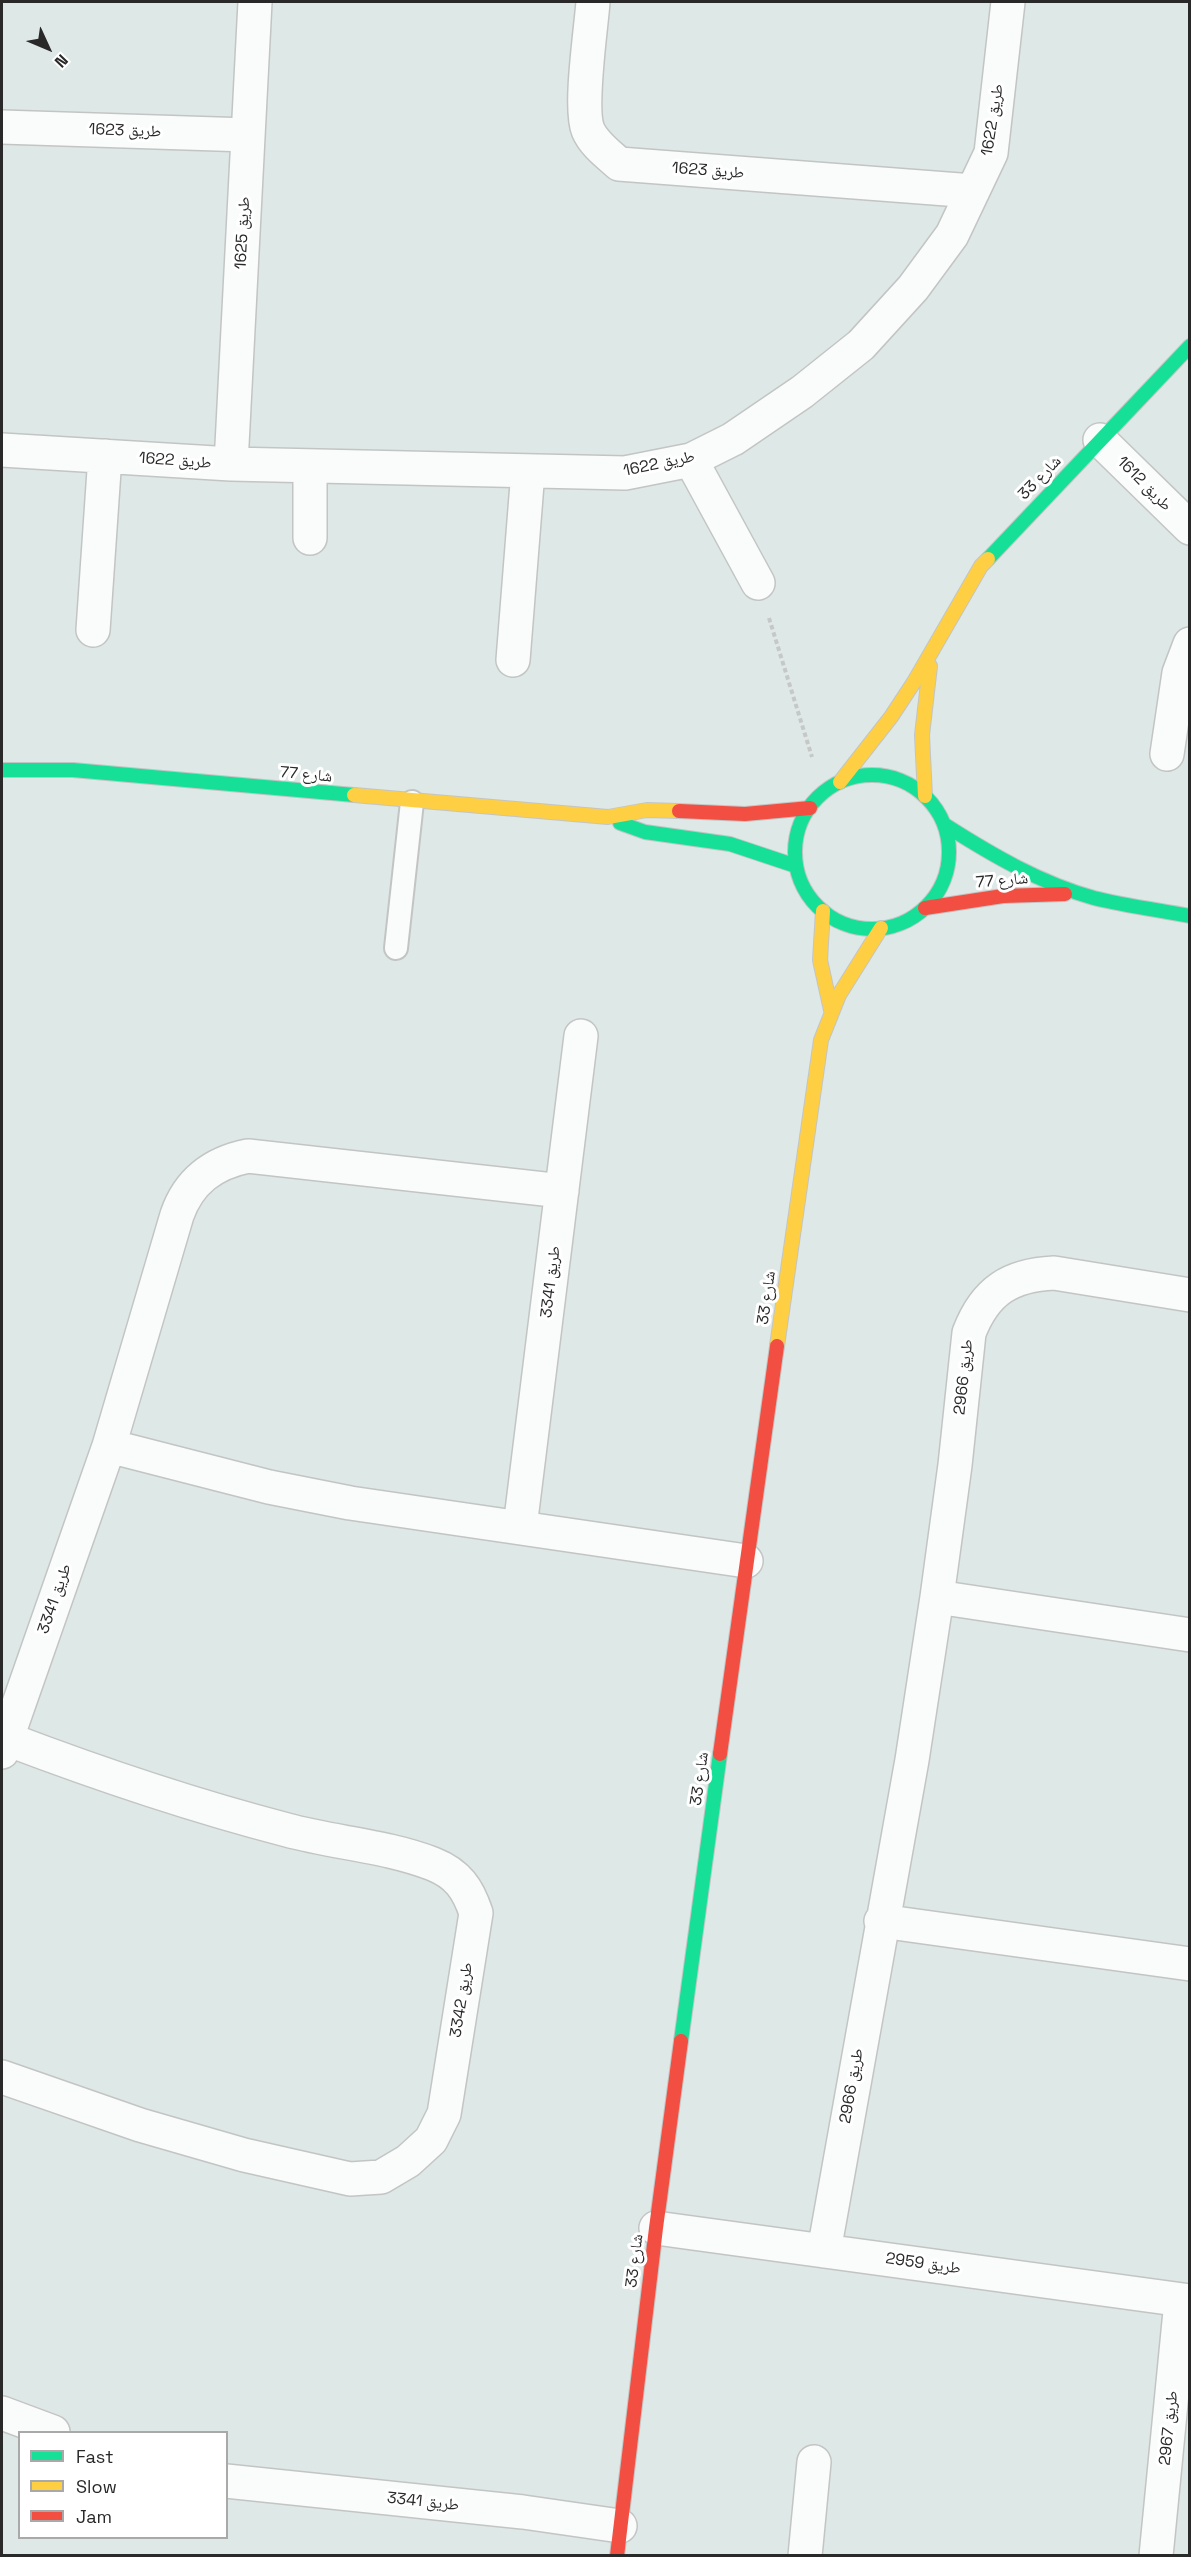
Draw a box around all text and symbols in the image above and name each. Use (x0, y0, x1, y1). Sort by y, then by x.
north arrow (18, 18, 78, 78)
text: N (50, 50, 73, 72)
street label: طريق 1622 (978, 83, 1008, 157)
street label: طريق 1623 (88, 120, 162, 142)
street label: طريق 1623 (671, 159, 745, 183)
street label: طريق 1625 (232, 196, 254, 270)
street label: طريق 1622 (621, 447, 697, 481)
street label: طريق 1622 (138, 449, 212, 473)
street label: شارع 33 (1014, 452, 1066, 504)
street label: طريق 1612 (1113, 453, 1175, 515)
street label: شارع 77 (279, 763, 333, 787)
street label: شارع 77 (975, 869, 1029, 893)
street label: طريق 3341 (537, 1245, 565, 1319)
street label: شارع 33 (754, 1270, 780, 1326)
street label: طريق 2966 (950, 1338, 978, 1416)
street label: طريق 3341 (34, 1562, 76, 1636)
street label: شارع 33 (687, 1751, 713, 1807)
street label: طريق 3342 (447, 1961, 477, 2039)
street label: طريق 2966 (836, 2047, 868, 2125)
street label: شارع 33 (622, 2233, 648, 2289)
street label: طريق 2959 (884, 2249, 962, 2279)
street label: طريق 2967 (1156, 2390, 1182, 2466)
legend (18, 2431, 228, 2539)
text: Fast (76, 2445, 113, 2468)
text: Slow (76, 2475, 117, 2498)
street label: طريق 3341 (386, 2489, 460, 2515)
text: Jam (76, 2505, 112, 2528)

